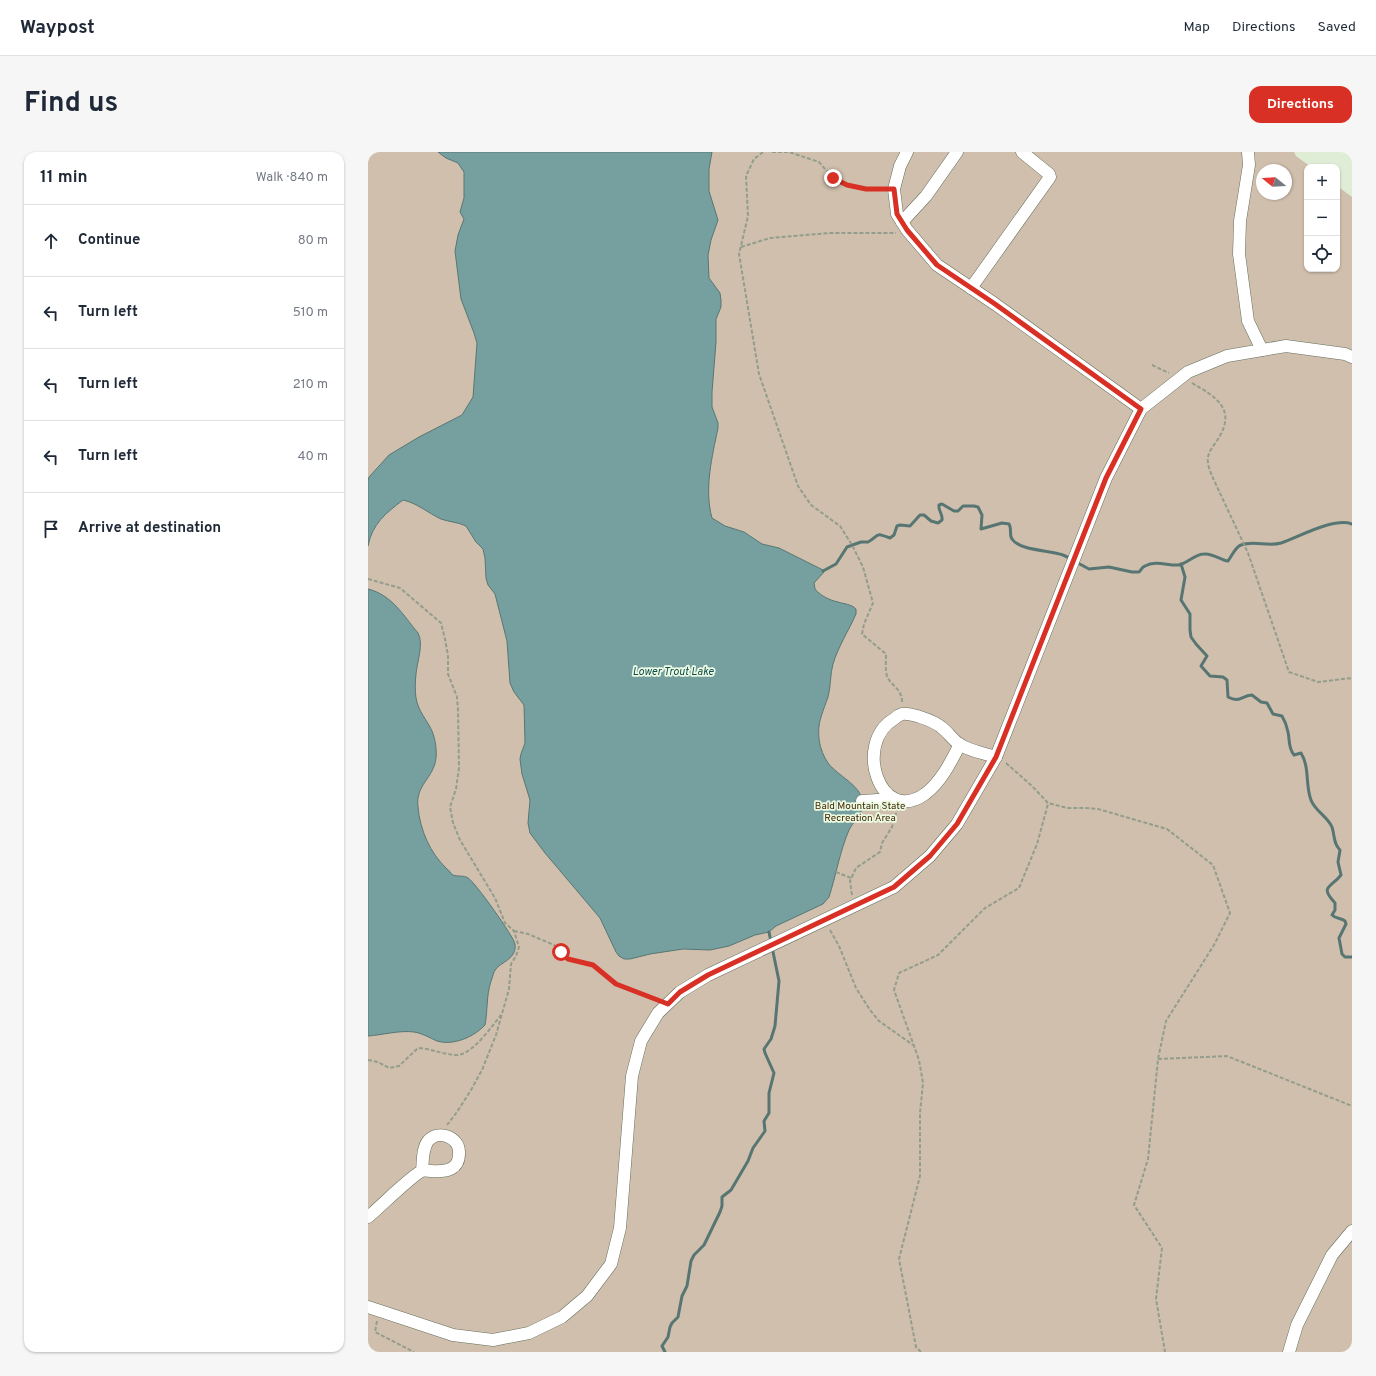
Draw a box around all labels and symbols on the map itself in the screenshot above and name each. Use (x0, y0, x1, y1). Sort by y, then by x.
north arrow (1256, 164, 1292, 200)
route end (824, 169, 842, 187)
water label: Lower Trout Lake (632, 665, 714, 679)
park label: Bald Mountain State Recreation Area (815, 800, 905, 825)
route start (552, 943, 570, 961)

